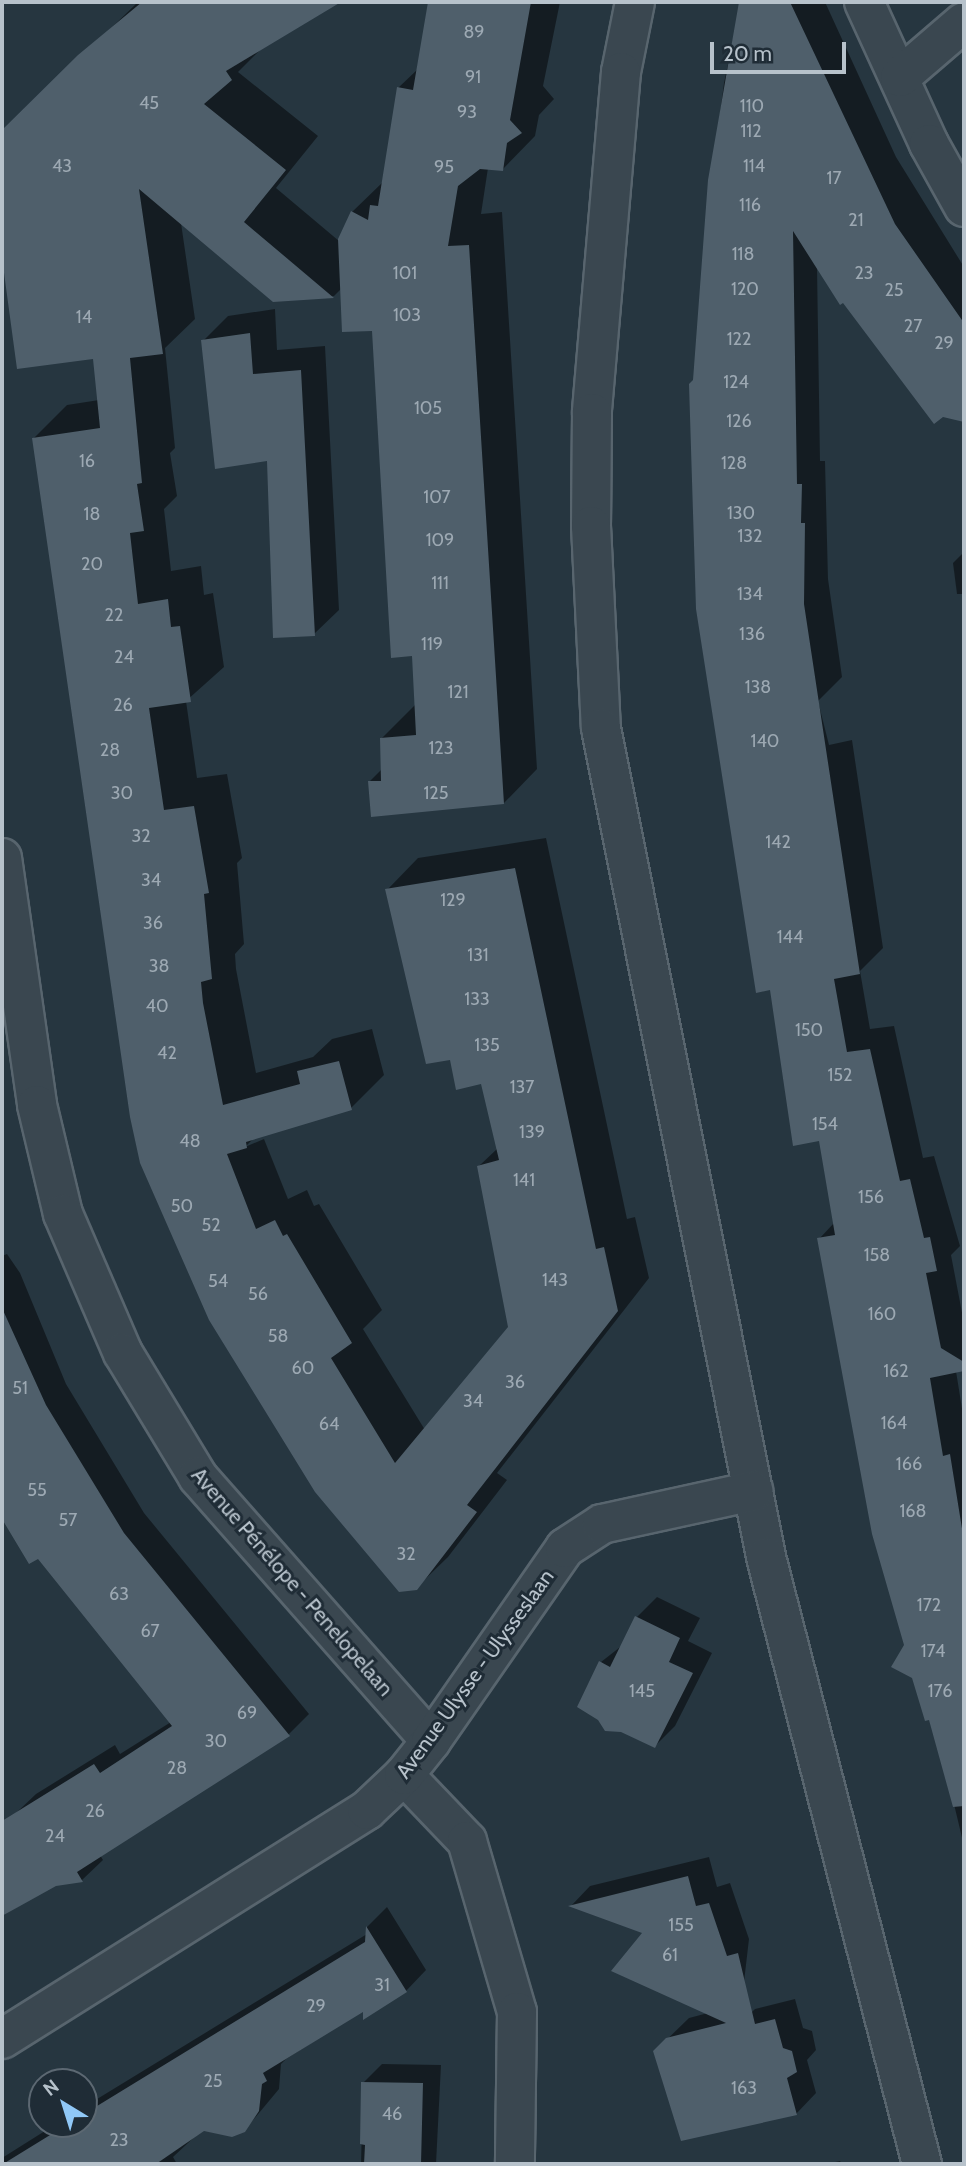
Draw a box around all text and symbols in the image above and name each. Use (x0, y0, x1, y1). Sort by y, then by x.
house number: 89 (463, 21, 485, 43)
scale bar (714, 28, 850, 72)
text: 20 m (723, 41, 772, 66)
house number: 91 (465, 66, 481, 88)
house number: 45 (139, 92, 159, 114)
house number: 110 (740, 95, 764, 117)
house number: 93 (457, 101, 477, 123)
house number: 112 (740, 120, 762, 142)
house number: 43 (52, 155, 72, 177)
house number: 114 (743, 155, 765, 177)
house number: 95 (434, 156, 454, 178)
house number: 17 (827, 167, 841, 189)
house number: 116 (739, 194, 761, 216)
house number: 21 (848, 209, 864, 231)
house number: 118 (732, 243, 754, 265)
house number: 101 (393, 262, 417, 284)
house number: 23 (854, 262, 874, 284)
house number: 120 (731, 278, 759, 300)
house number: 25 (884, 279, 904, 301)
house number: 103 (393, 304, 421, 326)
house number: 14 (76, 306, 92, 328)
house number: 27 (904, 315, 922, 337)
house number: 122 (727, 328, 751, 350)
house number: 29 (934, 332, 954, 354)
house number: 124 (723, 371, 749, 393)
house number: 105 (414, 397, 442, 419)
house number: 126 (726, 410, 752, 432)
house number: 16 (79, 450, 95, 472)
house number: 128 (721, 452, 747, 474)
house number: 107 (423, 486, 451, 508)
house number: 130 (727, 502, 755, 524)
house number: 18 (84, 503, 100, 525)
house number: 132 (737, 525, 763, 547)
house number: 109 (426, 529, 454, 551)
house number: 20 (81, 553, 103, 575)
house number: 111 (431, 572, 449, 594)
house number: 134 (737, 583, 763, 605)
house number: 22 (105, 604, 123, 626)
house number: 136 (739, 623, 765, 645)
house number: 119 (421, 633, 443, 655)
house number: 24 (114, 646, 134, 668)
house number: 138 (745, 676, 771, 698)
house number: 121 (447, 681, 469, 703)
house number: 26 (113, 694, 133, 716)
house number: 140 (751, 730, 779, 752)
house number: 123 (428, 737, 454, 759)
house number: 28 (100, 739, 120, 761)
house number: 30 (111, 782, 133, 804)
house number: 125 (423, 782, 449, 804)
house number: 32 (131, 825, 151, 847)
house number: 142 (765, 831, 791, 853)
house number: 34 (141, 869, 161, 891)
house number: 129 (440, 889, 466, 911)
house number: 36 (143, 912, 163, 934)
house number: 144 (777, 926, 803, 948)
house number: 131 (467, 944, 489, 966)
house number: 38 (149, 955, 169, 977)
house number: 133 (464, 988, 490, 1010)
house number: 40 (146, 995, 168, 1017)
house number: 150 (795, 1019, 823, 1041)
house number: 135 (474, 1034, 500, 1056)
house number: 42 (157, 1042, 177, 1064)
house number: 152 (827, 1064, 853, 1086)
house number: 137 (510, 1076, 534, 1098)
house number: 154 (812, 1113, 838, 1135)
house number: 139 (519, 1121, 545, 1143)
house number: 48 (179, 1130, 201, 1152)
house number: 141 (513, 1169, 535, 1191)
house number: 156 (858, 1186, 884, 1208)
house number: 50 (171, 1195, 193, 1217)
house number: 52 (201, 1214, 221, 1236)
house number: 158 (864, 1244, 890, 1266)
house number: 143 (542, 1269, 568, 1291)
house number: 54 (208, 1270, 228, 1292)
house number: 56 (248, 1283, 268, 1305)
house number: 160 (868, 1303, 896, 1325)
house number: 58 (268, 1325, 288, 1347)
house number: 60 (292, 1357, 314, 1379)
house number: 162 (883, 1360, 909, 1382)
house number: 36 (505, 1371, 525, 1393)
house number: 51 (12, 1377, 28, 1399)
house number: 34 (463, 1390, 483, 1412)
house number: 164 (881, 1412, 907, 1434)
house number: 64 (319, 1413, 339, 1435)
house number: 166 (896, 1453, 922, 1475)
street label: Avenue Pénélope - Penelopelaan (186, 1463, 398, 1701)
house number: 55 (27, 1479, 47, 1501)
house number: 168 (900, 1500, 926, 1522)
house number: 57 (59, 1509, 77, 1531)
house number: 32 (396, 1543, 416, 1565)
street label: Avenue Ulysse - Ulysseslaan (391, 1565, 559, 1783)
house number: 63 (109, 1583, 129, 1605)
house number: 172 (917, 1594, 941, 1616)
house number: 67 (140, 1620, 160, 1642)
house number: 174 (921, 1640, 945, 1662)
house number: 145 (629, 1680, 655, 1702)
house number: 176 (928, 1680, 952, 1702)
house number: 69 (237, 1702, 257, 1724)
house number: 30 (205, 1730, 227, 1752)
house number: 28 (167, 1757, 187, 1779)
house number: 26 (85, 1800, 105, 1822)
house number: 24 (45, 1825, 65, 1847)
house number: 155 (668, 1914, 694, 1936)
house number: 61 (662, 1944, 678, 1966)
house number: 31 (374, 1974, 390, 1996)
house number: 29 (306, 1995, 326, 2017)
north arrow (28, 2068, 98, 2138)
house number: 25 (203, 2070, 223, 2092)
text: N (39, 2074, 63, 2101)
house number: 163 (731, 2077, 757, 2099)
house number: 46 (382, 2103, 402, 2125)
house number: 23 (109, 2129, 129, 2151)

